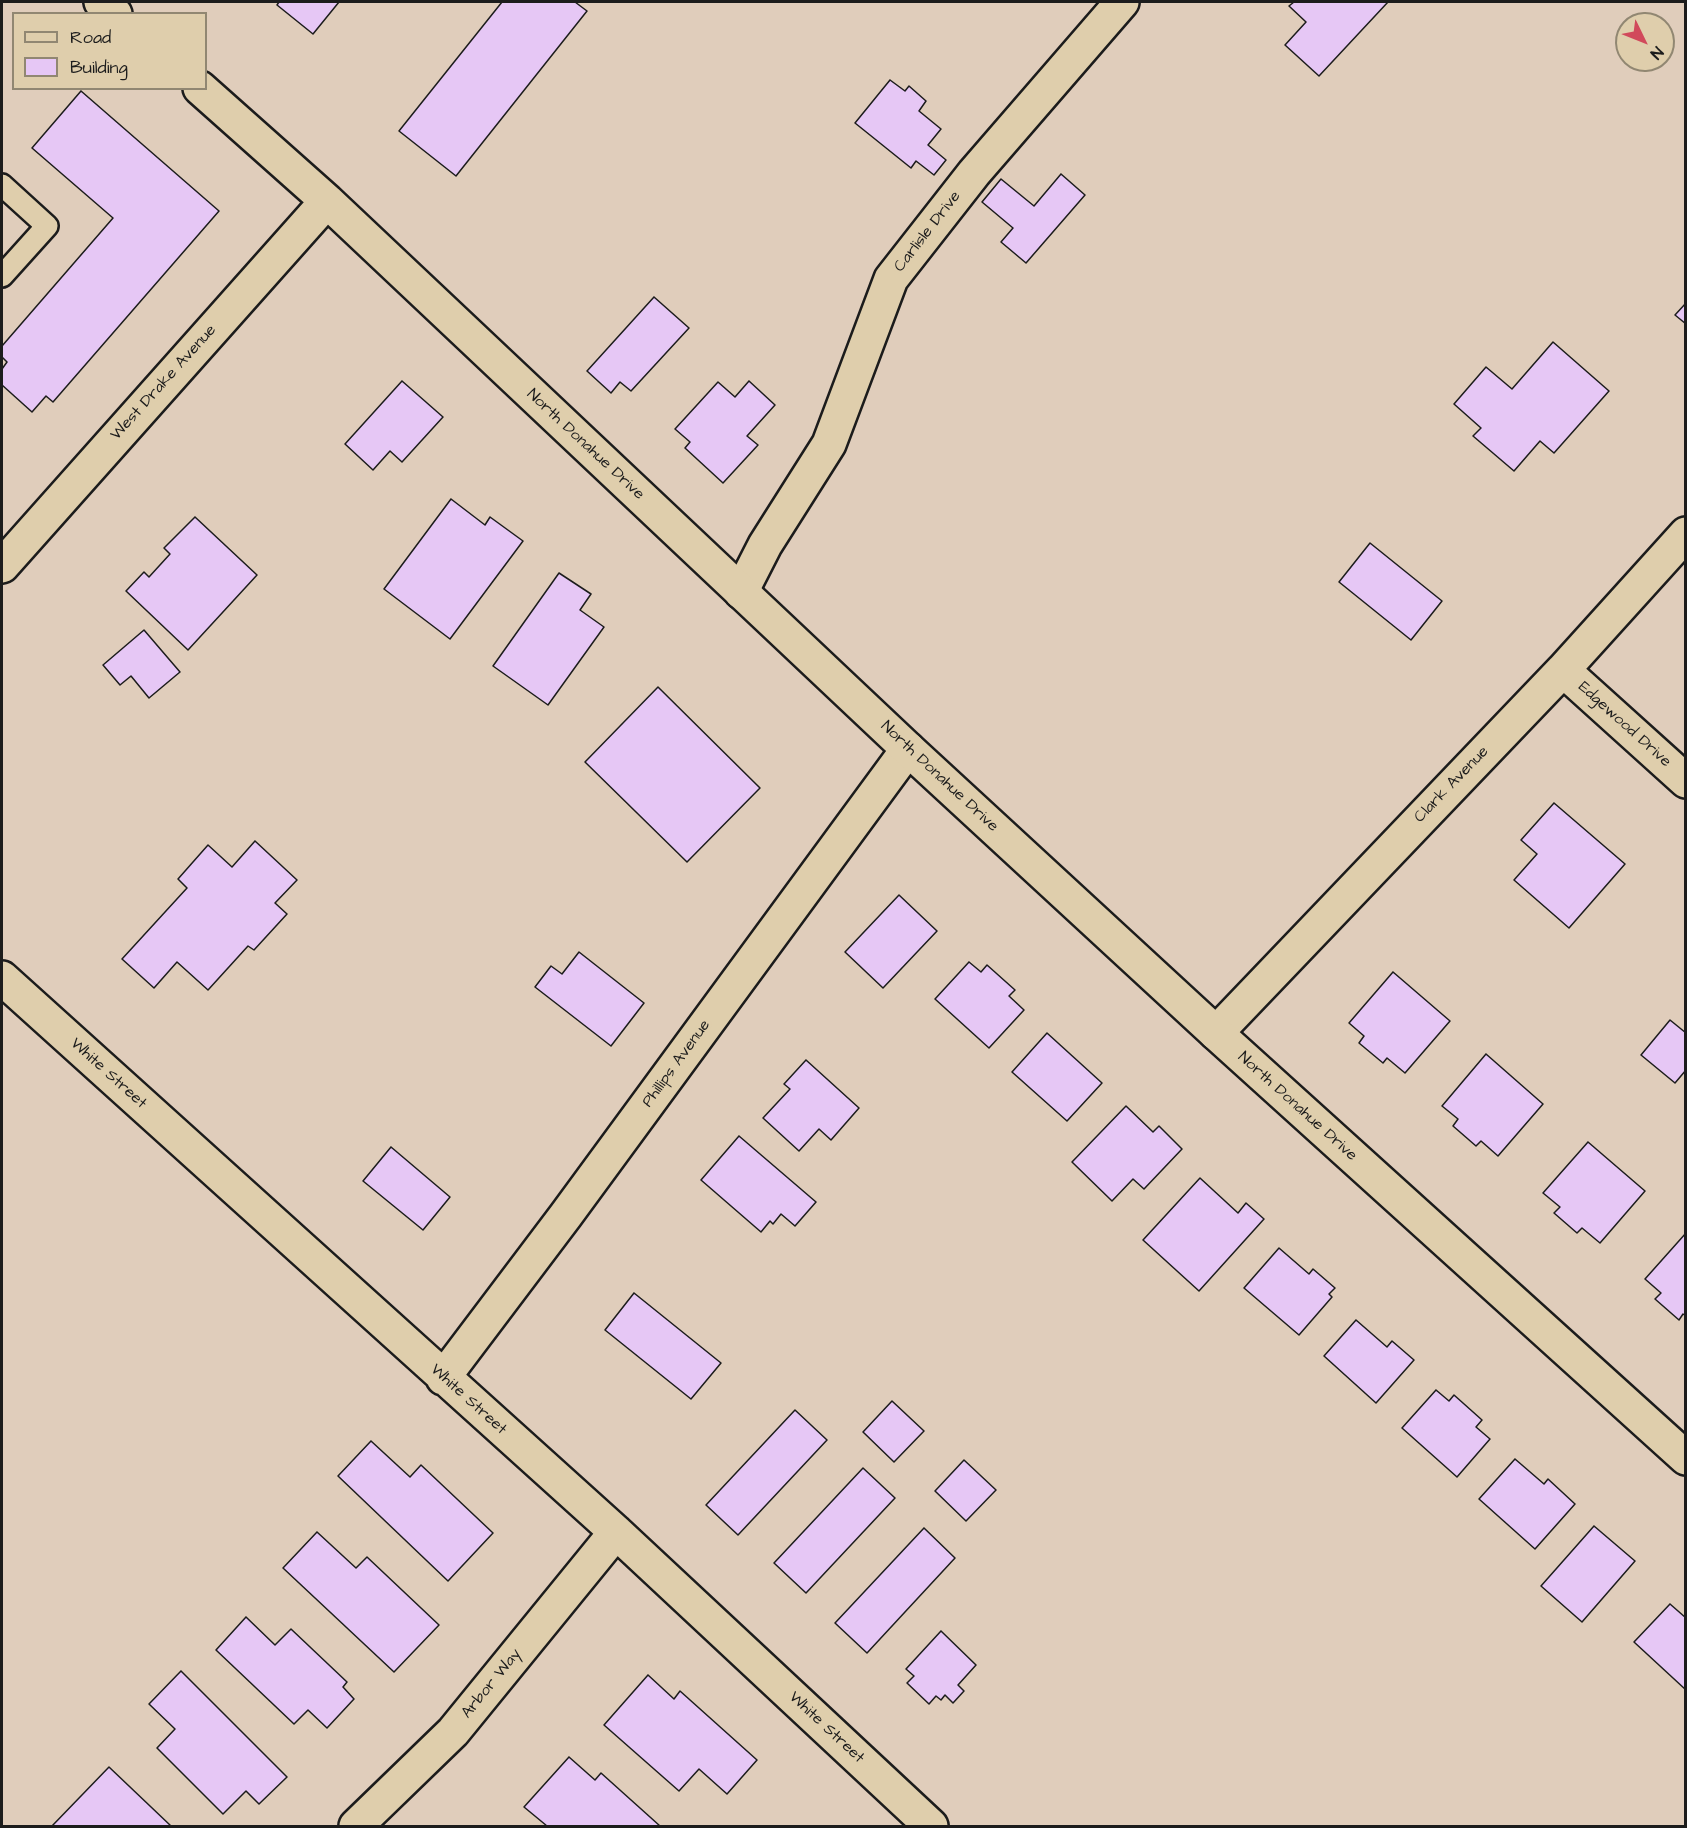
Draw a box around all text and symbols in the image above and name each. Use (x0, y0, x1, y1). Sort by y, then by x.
legend (12, 12, 207, 90)
north arrow (1615, 12, 1675, 72)
text: Road (70, 25, 111, 50)
text: N (1645, 42, 1668, 64)
text: Building (70, 55, 128, 80)
street label: Carlisle Drive (890, 188, 966, 276)
street label: West Drake Avenue (107, 321, 221, 445)
street label: North Donahue Drive (522, 386, 648, 504)
street label: Edgewood Drive (1573, 678, 1675, 772)
street label: North Donahue Drive (876, 718, 1002, 836)
street label: Clark Avenue (1411, 743, 1493, 827)
street label: Phillips Avenue (639, 1017, 715, 1111)
street label: White Street (66, 1035, 150, 1113)
street label: North Donahue Drive (1233, 1048, 1361, 1166)
street label: White Street (426, 1361, 510, 1439)
street label: Arbor Way (458, 1645, 526, 1723)
street label: White Street (784, 1688, 868, 1768)

